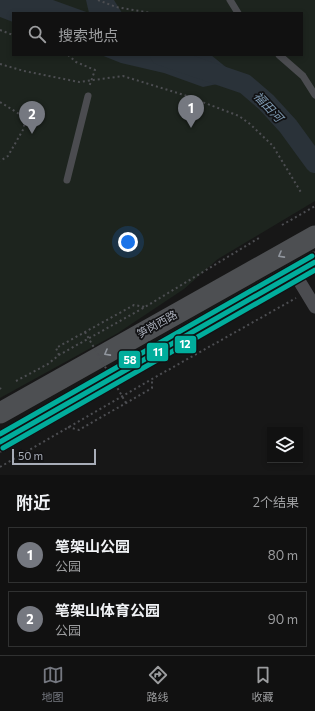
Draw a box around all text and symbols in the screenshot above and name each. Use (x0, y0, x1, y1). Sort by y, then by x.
search box (12, 12, 303, 56)
icon: search (26, 23, 48, 45)
text: 搜索地点 (58, 26, 118, 44)
water label: 福田河 (251, 88, 287, 126)
pin: 1 (178, 95, 204, 128)
pin: 2 (19, 101, 45, 134)
your location (118, 232, 138, 252)
one-way arrow (278, 250, 285, 257)
street label: 笋岗西路 (134, 307, 179, 340)
line badge: 12 (174, 335, 197, 354)
text: 12 (179, 337, 191, 350)
line badge: 11 (146, 342, 169, 362)
text: 11 (153, 345, 163, 358)
one-way arrow (103, 348, 111, 355)
line badge: 58 (118, 350, 141, 369)
text: 58 (123, 353, 137, 366)
map controls (267, 427, 303, 463)
button: layers (267, 427, 303, 463)
scale bar (12, 447, 96, 466)
text: 50 m (18, 449, 43, 462)
text: 附近 (16, 492, 50, 513)
text: 2个结果 (253, 494, 299, 510)
text: 笔架山公园 (55, 537, 130, 555)
text: 1 (27, 547, 33, 563)
text: 80 m (268, 547, 298, 563)
text: 公园 (55, 558, 81, 574)
text: 笔架山体育公园 (55, 601, 160, 619)
text: 2 (26, 611, 34, 627)
text: 90 m (268, 611, 298, 627)
text: 公园 (55, 622, 81, 638)
tab: 地图 (42, 664, 64, 704)
tab: 路线 (147, 664, 169, 704)
tab: 收藏 (252, 664, 274, 704)

